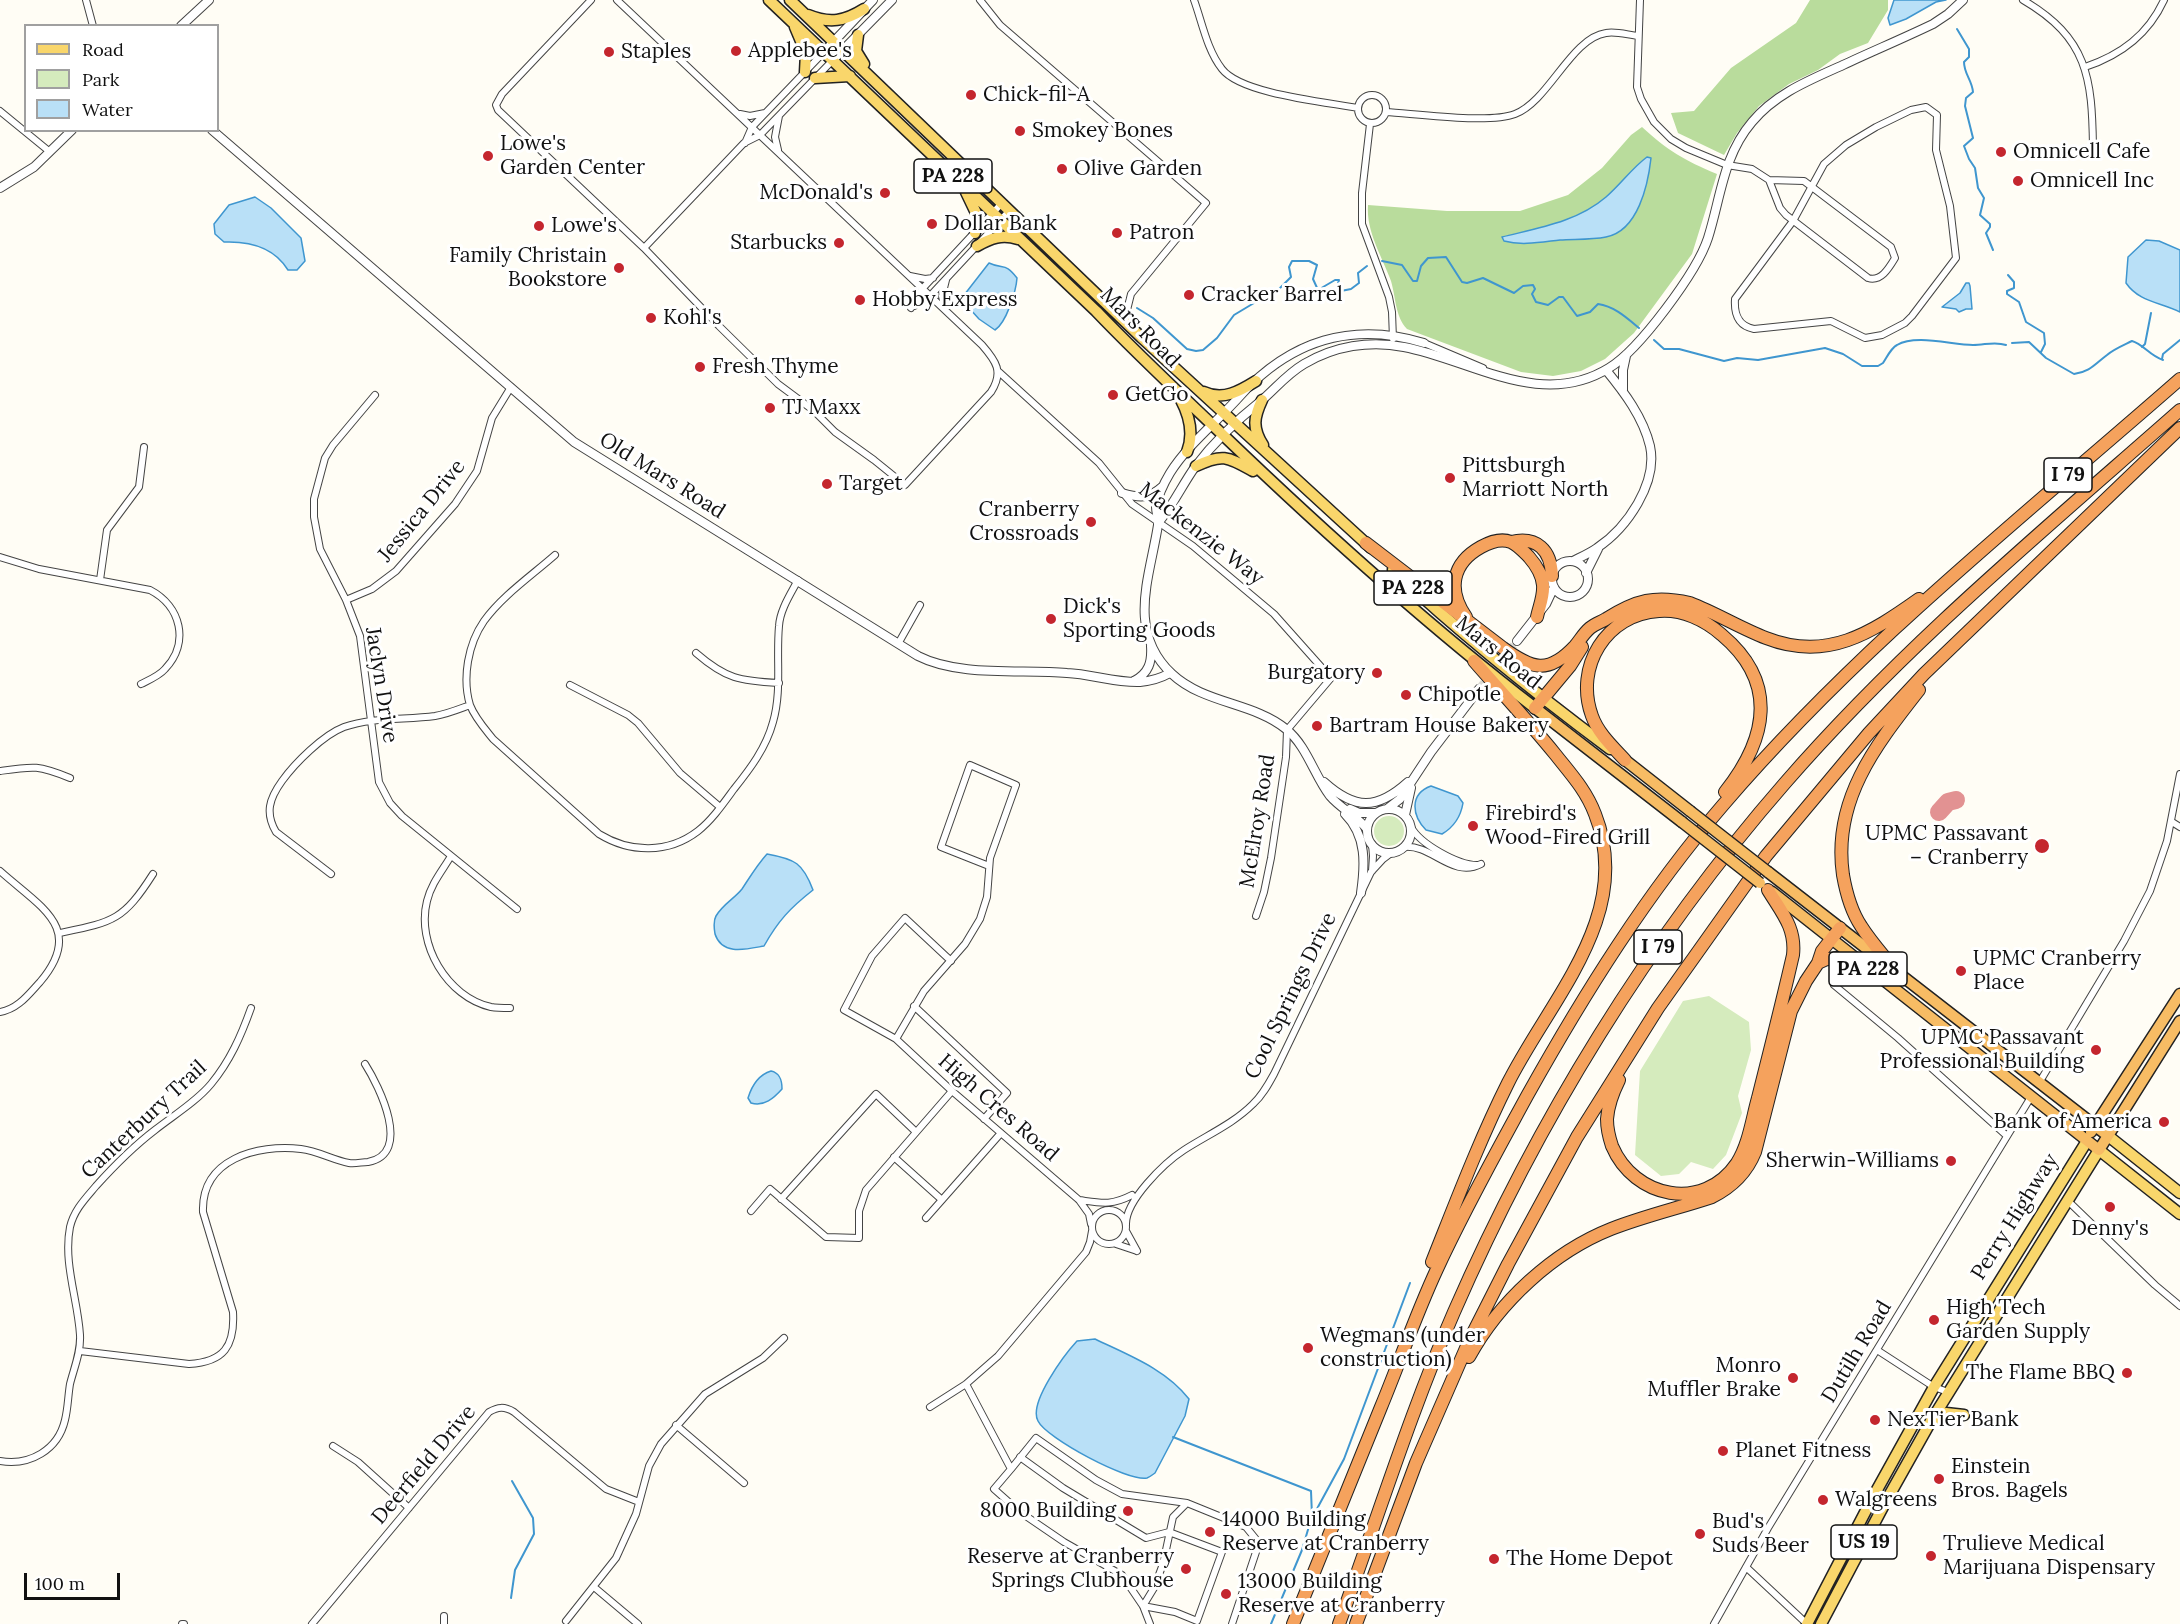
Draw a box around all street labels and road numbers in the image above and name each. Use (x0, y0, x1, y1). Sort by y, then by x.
road number: PA 228 (914, 159, 992, 193)
street label: Mars Road (1095, 283, 1185, 373)
street label: Old Mars Road (594, 427, 730, 525)
street label: Jessica Drive (373, 455, 471, 567)
road number: I 79 (2044, 458, 2092, 492)
street label: Mackenzie Way (1133, 477, 1269, 591)
road number: PA 228 (1374, 571, 1452, 605)
street label: Mars Road (1450, 611, 1546, 695)
street label: Jaclyn Drive (359, 625, 403, 745)
street label: McElroy Road (1235, 752, 1281, 890)
street label: Cool Springs Drive (1240, 909, 1342, 1083)
road number: I 79 (1634, 930, 1682, 964)
road number: PA 228 (1829, 952, 1907, 986)
street label: High Cres Road (933, 1049, 1063, 1167)
street label: Canterbury Trail (76, 1056, 212, 1184)
street label: Perry Highway (1966, 1149, 2064, 1285)
street label: Dutilh Road (1817, 1296, 1897, 1408)
street label: Deerfield Drive (367, 1400, 481, 1530)
road number: US 19 (1831, 1525, 1897, 1559)

